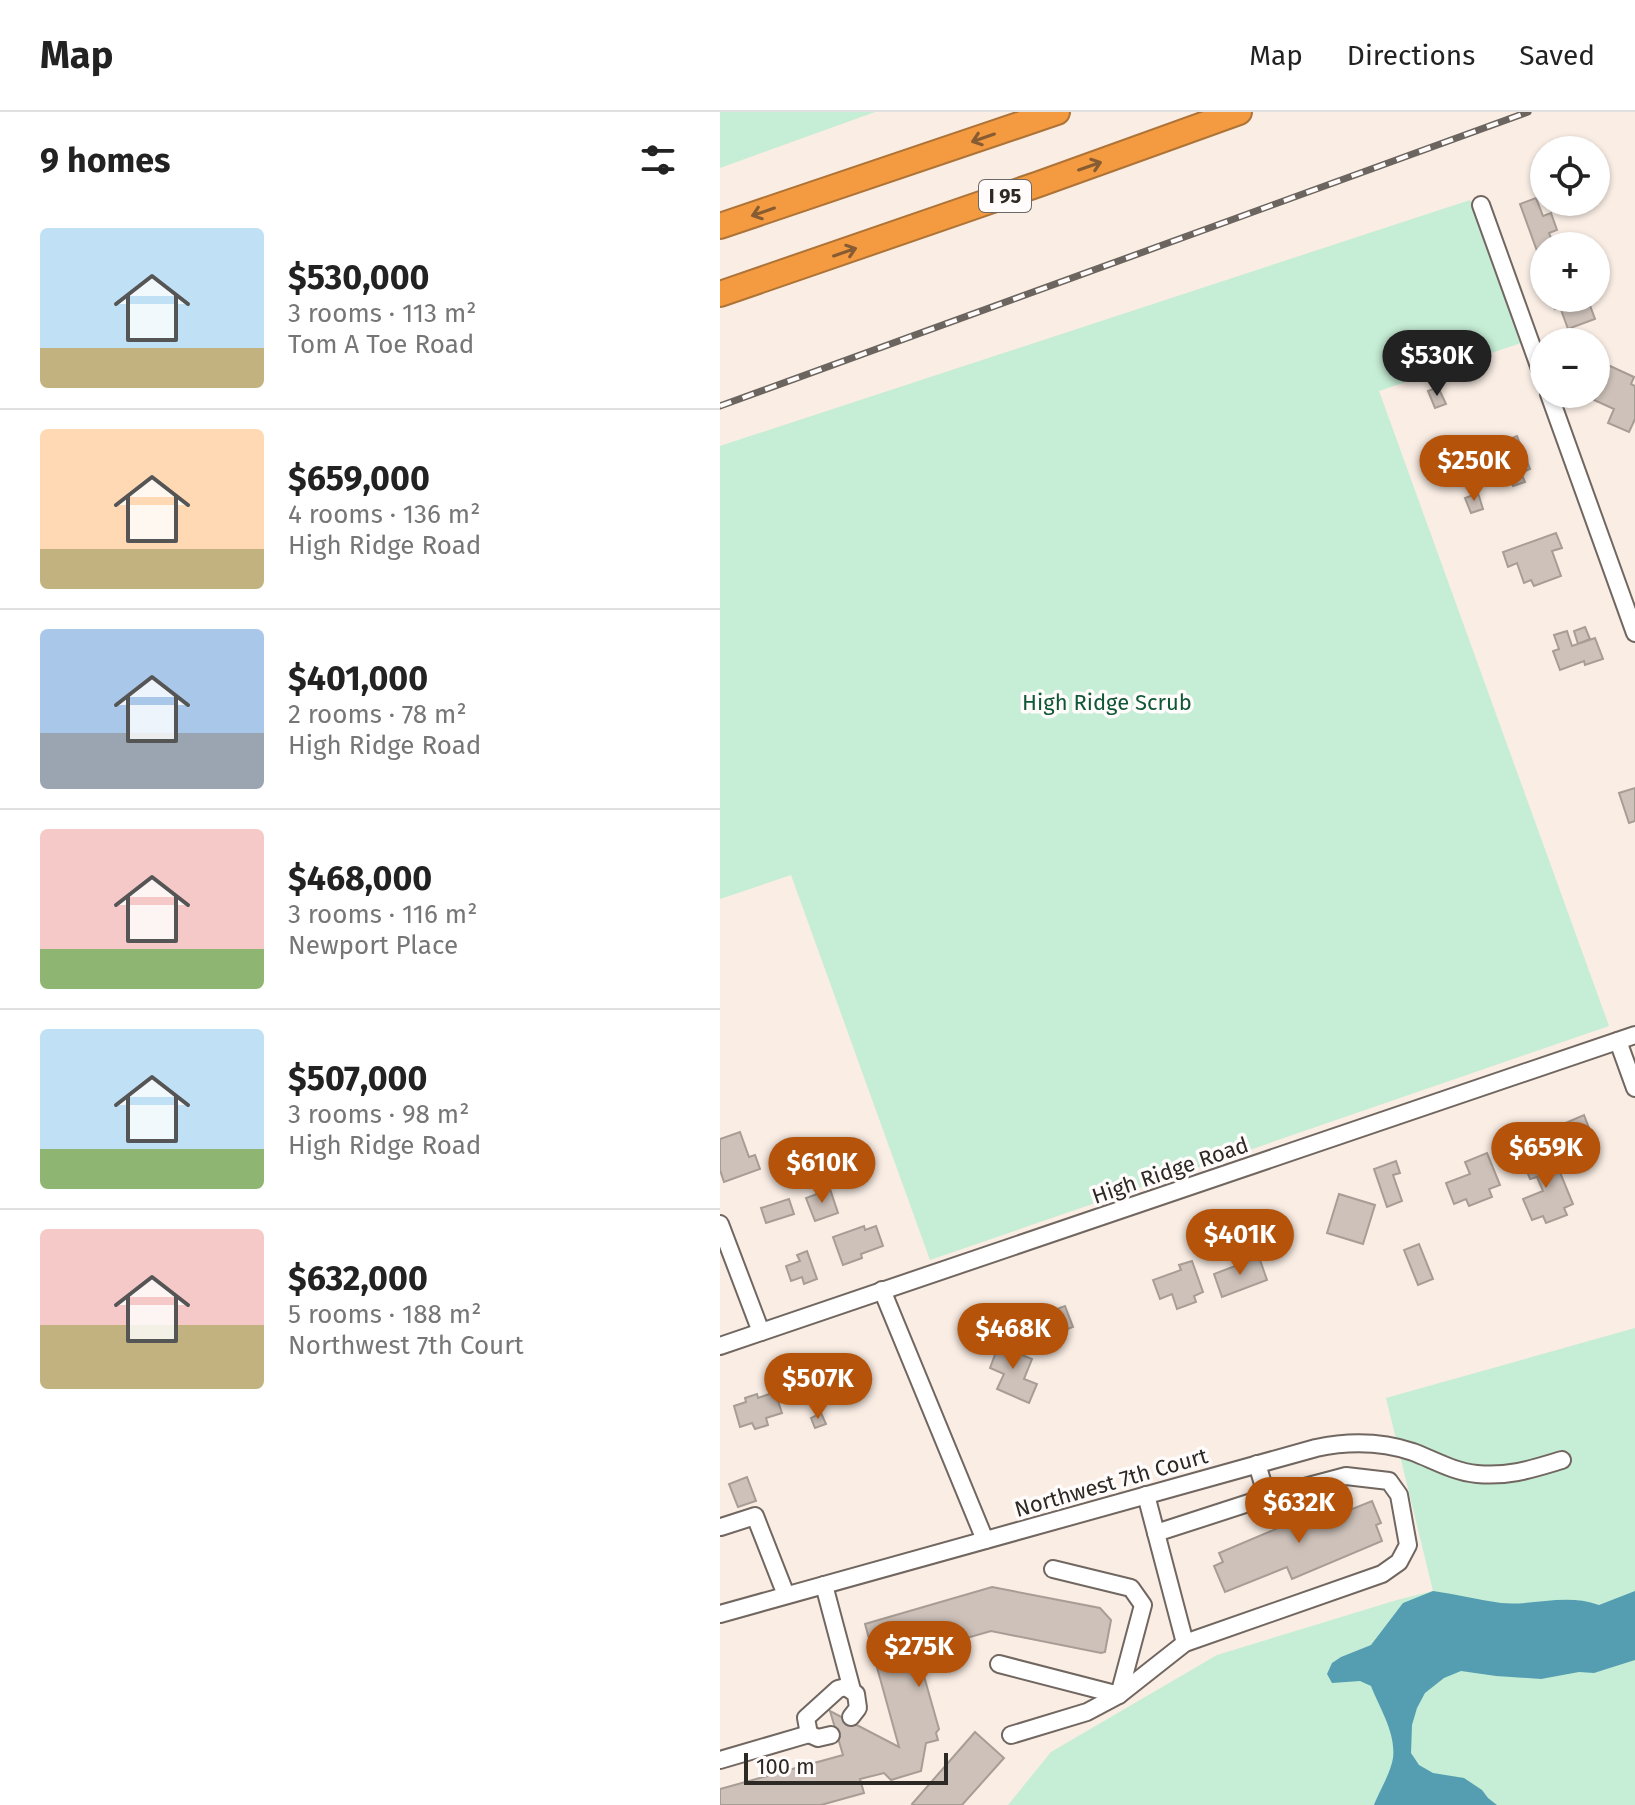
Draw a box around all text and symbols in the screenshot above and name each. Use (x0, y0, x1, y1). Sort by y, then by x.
text: Map (40, 32, 113, 78)
text: Map (1249, 39, 1303, 72)
text: Directions (1347, 39, 1475, 72)
text: Saved (1519, 39, 1595, 72)
one-way arrow (971, 132, 996, 146)
map controls (1530, 136, 1610, 408)
button: locate (1530, 136, 1610, 216)
icon: filters (636, 138, 680, 182)
text: 9 homes (40, 140, 171, 181)
one-way arrow (1078, 157, 1103, 172)
road number: I 95 (979, 180, 1031, 212)
one-way arrow (751, 205, 776, 220)
button: + (1530, 232, 1610, 312)
one-way arrow (832, 243, 857, 258)
text: $530,000 (288, 257, 430, 298)
icon: home (104, 260, 200, 356)
text: 3 rooms · 113 m² (288, 298, 477, 329)
button: − (1530, 328, 1610, 408)
text: Tom A Toe Road (288, 329, 474, 360)
pin: $530K (1381, 330, 1493, 398)
text: $530K (1400, 340, 1474, 371)
pin: $250K (1418, 435, 1530, 503)
text: $250K (1437, 445, 1511, 476)
text: $659,000 (288, 458, 430, 499)
icon: home (104, 461, 200, 557)
text: 4 rooms · 136 m² (288, 499, 480, 530)
text: High Ridge Road (288, 530, 481, 561)
text: $401,000 (288, 658, 428, 699)
icon: home (104, 661, 200, 757)
park label: High Ridge Scrub (1022, 689, 1192, 716)
text: 2 rooms · 78 m² (288, 699, 467, 730)
text: High Ridge Road (288, 730, 481, 761)
text: $468,000 (288, 858, 432, 899)
icon: home (104, 861, 200, 957)
text: 3 rooms · 116 m² (288, 899, 477, 930)
text: Newport Place (288, 930, 458, 961)
text: $507,000 (288, 1058, 427, 1099)
icon: home (104, 1061, 200, 1157)
text: 3 rooms · 98 m² (288, 1099, 469, 1130)
pin: $659K (1490, 1122, 1602, 1190)
text: High Ridge Road (288, 1130, 481, 1161)
street label: High Ridge Road (1088, 1131, 1252, 1210)
text: $659K (1509, 1132, 1583, 1163)
pin: $610K (766, 1137, 878, 1205)
text: $610K (786, 1147, 858, 1178)
pin: $401K (1184, 1209, 1296, 1277)
text: $401K (1204, 1219, 1276, 1250)
text: $632,000 (288, 1258, 428, 1299)
icon: home (104, 1261, 200, 1357)
text: 5 rooms · 188 m² (288, 1299, 481, 1330)
pin: $468K (957, 1303, 1069, 1371)
text: $468K (975, 1313, 1051, 1344)
text: Northwest 7th Court (288, 1330, 524, 1361)
pin: $507K (762, 1353, 874, 1421)
text: $507K (782, 1363, 854, 1394)
street label: Northwest 7th Court (1012, 1442, 1211, 1523)
pin: $632K (1243, 1477, 1355, 1545)
text: $632K (1263, 1487, 1335, 1518)
pin: $275K (863, 1621, 975, 1689)
text: $275K (884, 1631, 954, 1662)
scale bar (744, 1749, 948, 1785)
text: 100 m (756, 1753, 815, 1780)

